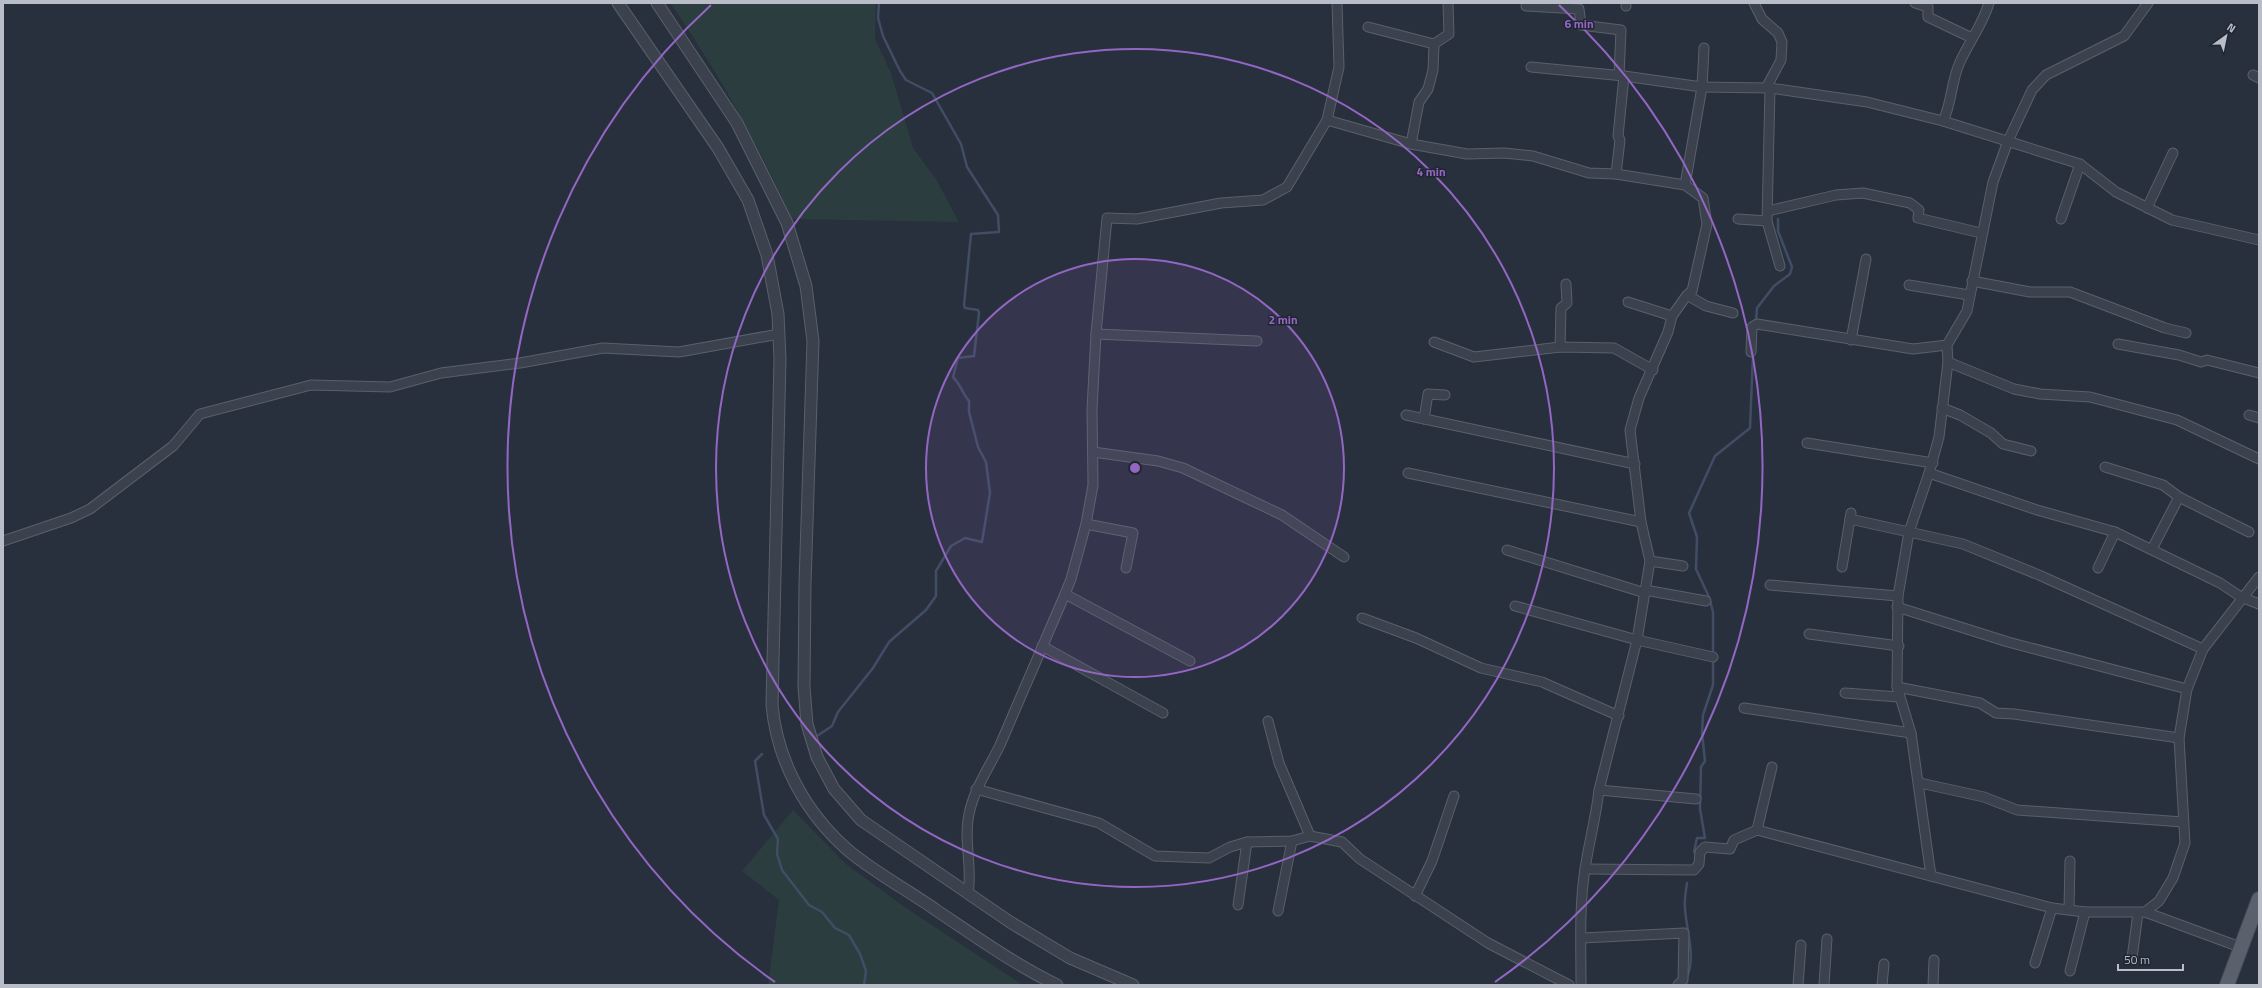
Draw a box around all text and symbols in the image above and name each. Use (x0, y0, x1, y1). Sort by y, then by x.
text: 6 min (1564, 14, 1594, 33)
north arrow (2206, 16, 2246, 56)
text: N (2224, 19, 2239, 36)
text: 4 min (1416, 162, 1446, 181)
text: 2 min (1268, 310, 1298, 329)
centre of rings (1128, 461, 1142, 475)
scale bar (2118, 946, 2183, 972)
text: 50 m (2124, 950, 2150, 969)

